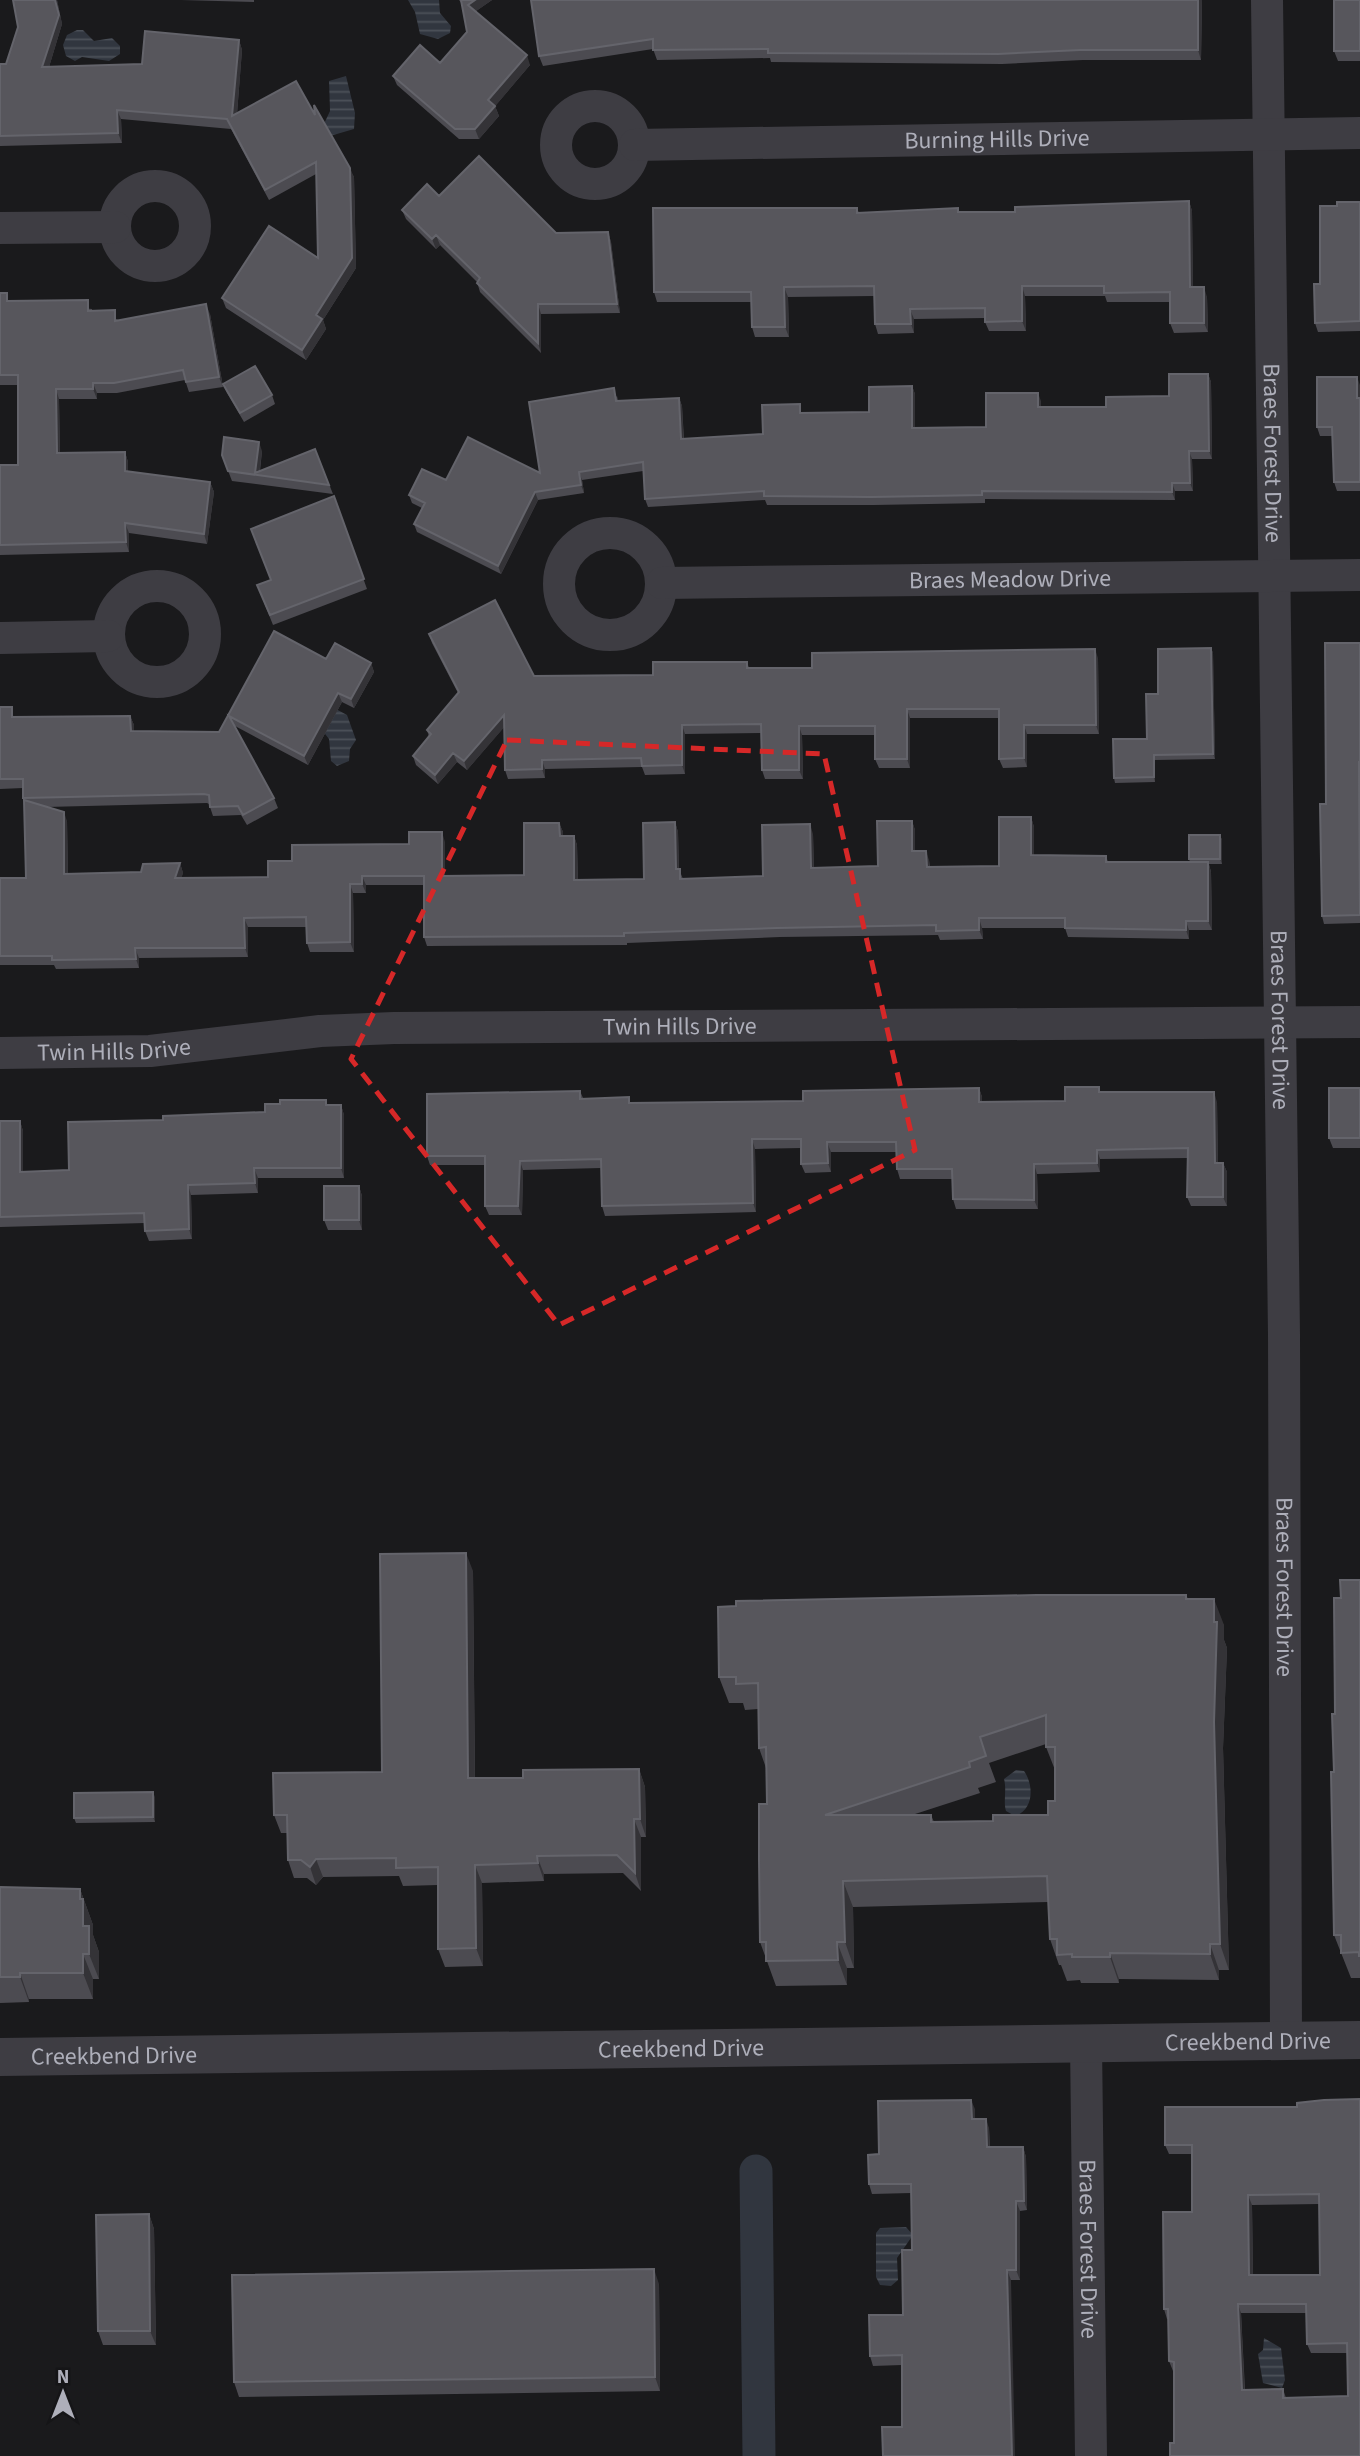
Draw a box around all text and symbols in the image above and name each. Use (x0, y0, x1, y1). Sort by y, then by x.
street label: Burning Hills Drive (904, 120, 1090, 159)
street label: Braes Forest Drive (1254, 363, 1291, 543)
street label: Braes Meadow Drive (909, 561, 1111, 598)
street label: Braes Forest Drive (1261, 930, 1298, 1110)
street label: Twin Hills Drive (603, 1009, 757, 1045)
street label: Twin Hills Drive (37, 1029, 193, 1071)
street label: Braes Forest Drive (1266, 1497, 1302, 1677)
street label: Creekbend Drive (1165, 2023, 1331, 2060)
street label: Creekbend Drive (598, 2030, 764, 2068)
street label: Creekbend Drive (31, 2038, 197, 2075)
street label: Braes Forest Drive (1069, 2159, 1107, 2339)
north arrow (28, 2358, 98, 2428)
text: N (57, 2364, 69, 2391)

